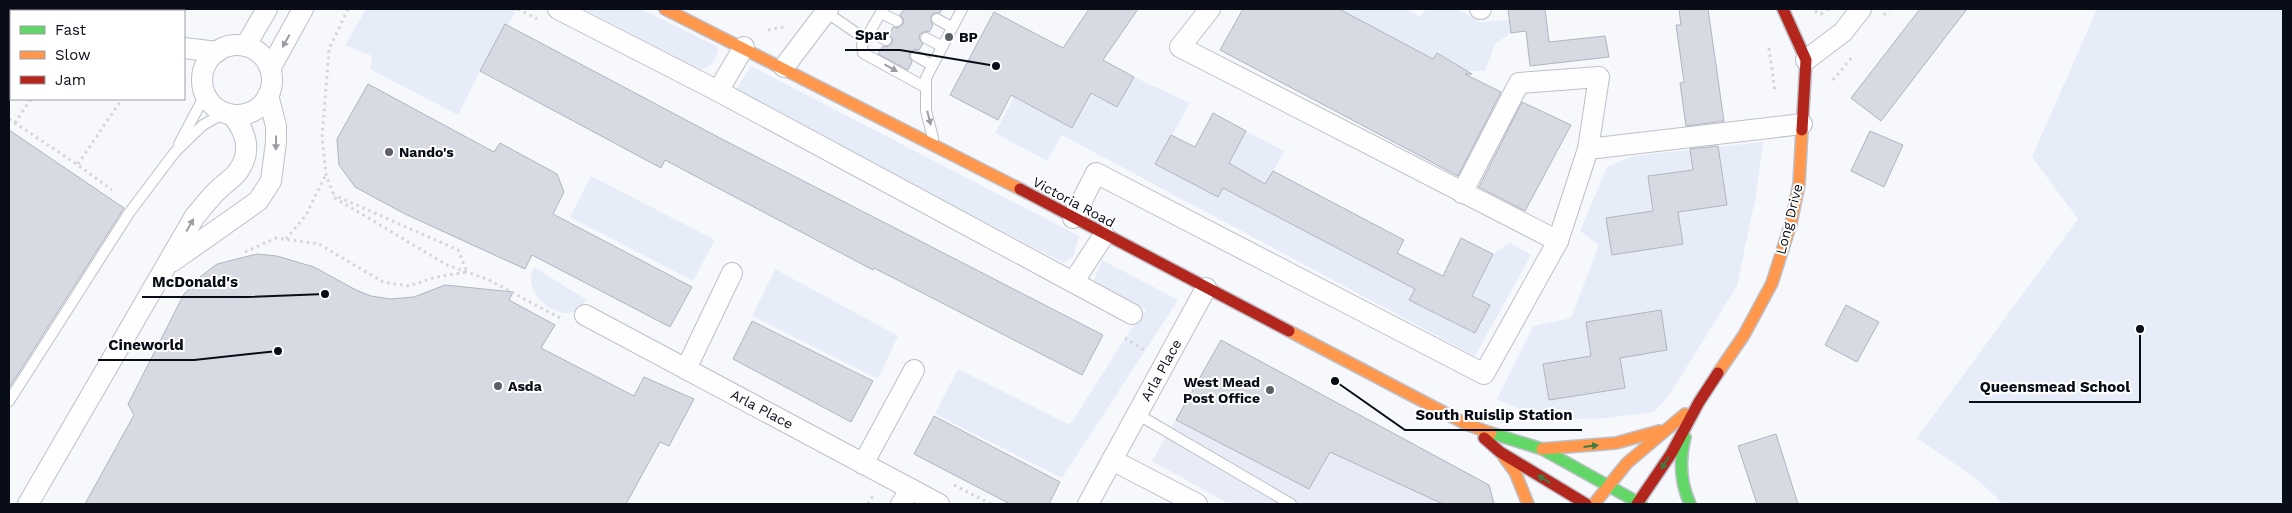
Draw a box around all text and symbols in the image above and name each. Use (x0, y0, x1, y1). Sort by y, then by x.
legend (10, 10, 185, 100)
callout: Spar (845, 20, 900, 50)
text: Fast (55, 21, 87, 39)
text: Spar (855, 26, 890, 44)
place label: BP (959, 29, 978, 45)
marker: BP (943, 31, 955, 43)
one-way arrow (281, 34, 290, 47)
text: Slow (55, 46, 91, 64)
one-way arrow (884, 64, 897, 73)
text: Jam (55, 71, 86, 89)
one-way arrow (925, 111, 933, 126)
one-way arrow (271, 135, 279, 151)
place label: Nando's (399, 144, 454, 160)
marker: Nando's (383, 146, 395, 158)
street label: Victoria Road (1030, 174, 1118, 230)
street label: Long Drive (1772, 182, 1806, 256)
one-way arrow (185, 218, 194, 231)
callout: McDonald's (142, 267, 247, 297)
text: McDonald's (152, 273, 238, 291)
callout: Cineworld (98, 330, 194, 360)
text: Cineworld (108, 336, 184, 354)
street label: Arla Place (1137, 336, 1185, 404)
callout: Queensmead School (1969, 372, 2140, 402)
place label: West Mead Post Office (1183, 374, 1260, 406)
place label: Asda (508, 378, 543, 394)
text: Queensmead School (1980, 378, 2130, 396)
marker: Asda (492, 380, 504, 392)
marker: West Mead Post Office (1264, 384, 1276, 396)
street label: Arla Place (728, 386, 796, 432)
callout: South Ruislip Station (1405, 400, 1582, 430)
text: South Ruislip Station (1415, 406, 1573, 424)
one-way arrow (1583, 442, 1599, 450)
one-way arrow (1660, 456, 1670, 469)
one-way arrow (1538, 474, 1551, 483)

